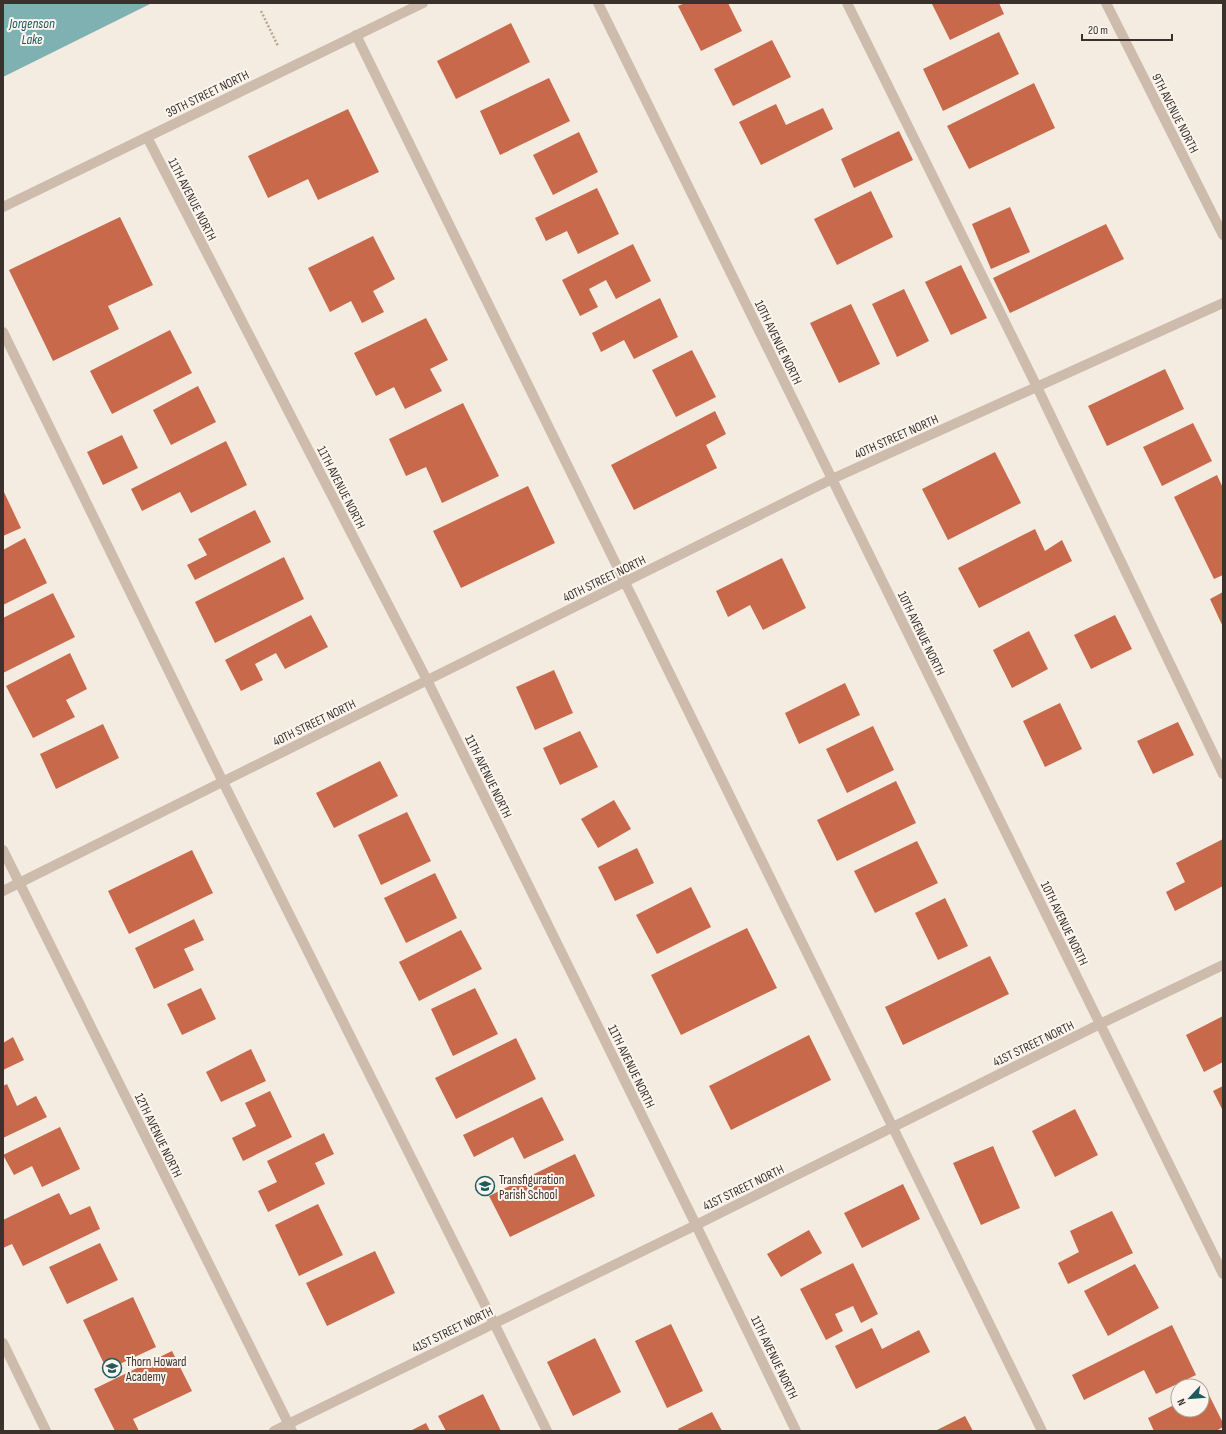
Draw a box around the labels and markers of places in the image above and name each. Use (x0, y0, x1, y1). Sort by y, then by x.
place label: Transfiguration Parish School (499, 1172, 564, 1203)
school or university icon: Transfiguration Parish School (474, 1175, 496, 1197)
place label: Thorn Howard Academy (125, 1354, 187, 1385)
school or university icon: Thorn Howard Academy (101, 1357, 123, 1379)

